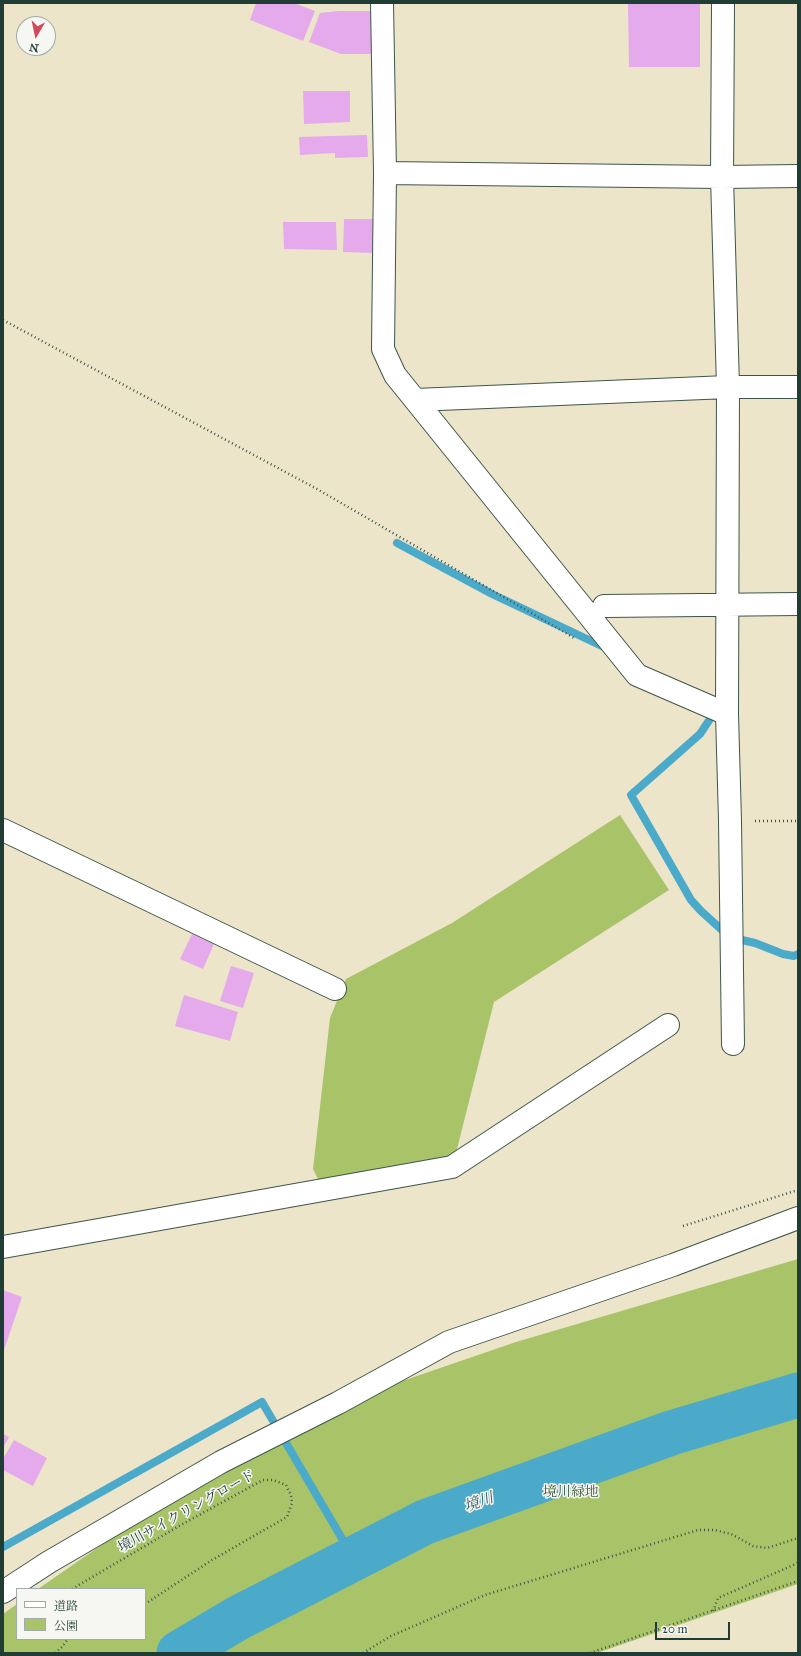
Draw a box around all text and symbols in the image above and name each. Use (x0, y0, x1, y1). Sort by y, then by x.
north arrow (16, 16, 56, 56)
text: N (29, 40, 40, 55)
street label: 境川サイクリングロード (116, 1467, 258, 1557)
park label: 境川緑地 (543, 1485, 599, 1501)
water label: 境川 (462, 1489, 496, 1517)
legend (16, 1588, 146, 1640)
text: 道路 (54, 1599, 78, 1613)
scale bar (657, 1614, 732, 1640)
text: 公園 (54, 1619, 78, 1633)
text: 20 m (662, 1622, 688, 1636)

